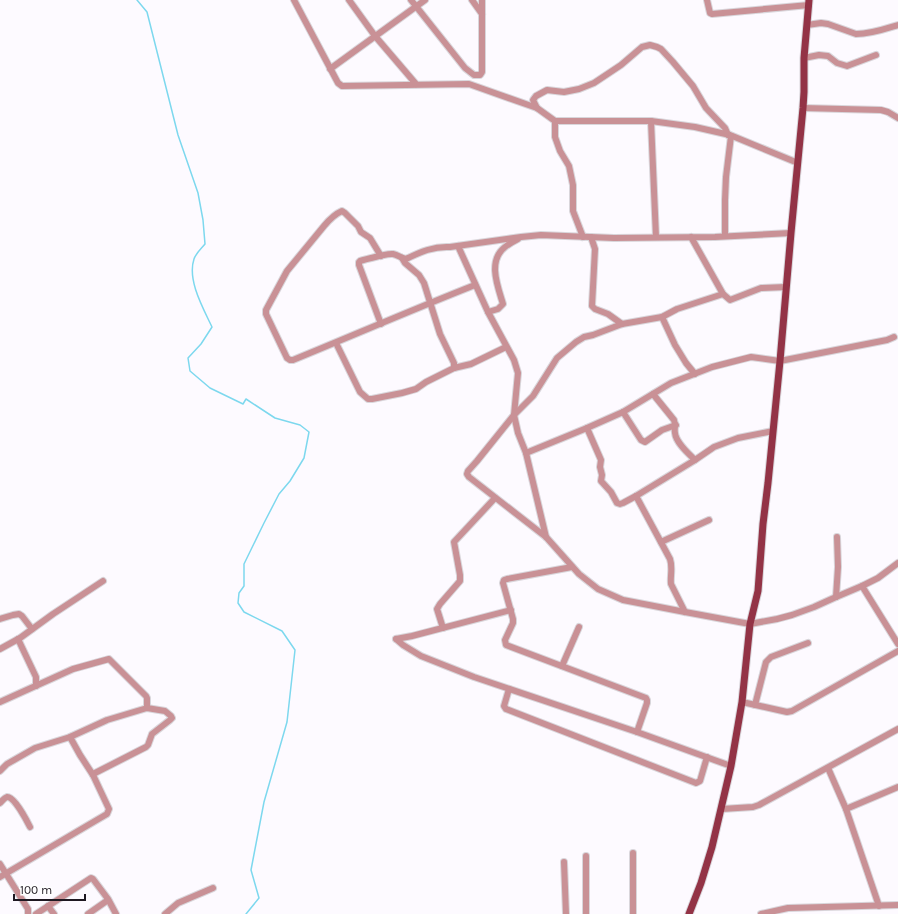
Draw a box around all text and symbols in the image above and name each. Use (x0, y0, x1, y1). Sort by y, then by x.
scale bar (14, 876, 85, 902)
text: 100 m (20, 883, 52, 897)

